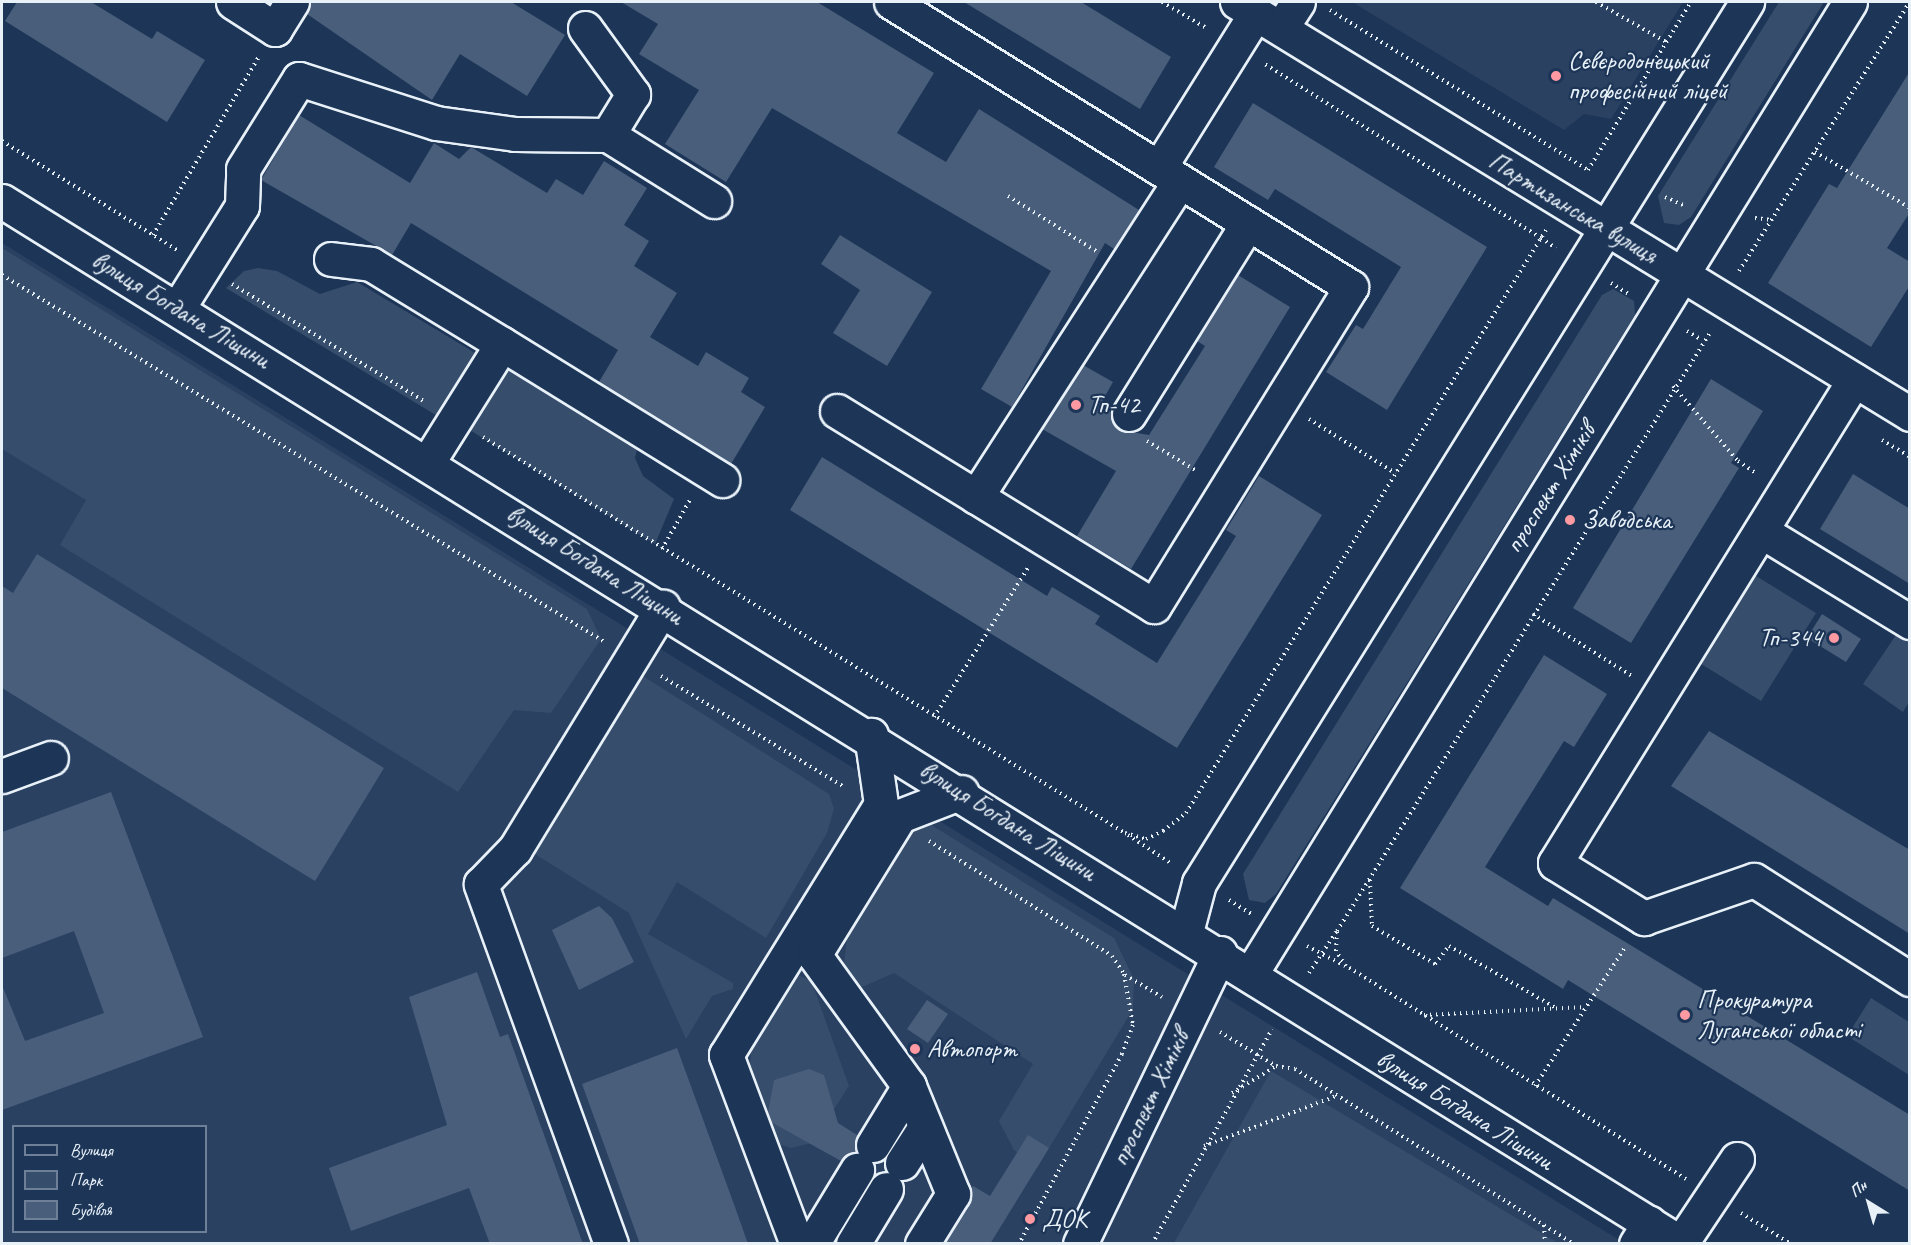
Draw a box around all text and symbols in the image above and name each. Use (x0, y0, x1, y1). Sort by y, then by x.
place label: Сєвєродонецький професійний ліцей (1568, 45, 1727, 106)
marker: Сєвєродонецький професійний ліцей (1549, 69, 1563, 83)
street label: Партизанська вулиця (1482, 145, 1664, 271)
street label: вулиця Богдана Ліщини (86, 244, 276, 376)
place label: Тп-42 (1088, 389, 1140, 421)
marker: Тп-42 (1069, 398, 1083, 412)
street label: проспект Хіміків (1498, 417, 1602, 559)
street label: вулиця Богдана Ліщини (501, 498, 689, 632)
place label: Заводська (1582, 504, 1671, 536)
marker: Заводська (1563, 513, 1577, 527)
place label: Тп-344 (1759, 622, 1822, 654)
marker: Тп-344 (1827, 631, 1841, 645)
street label: вулиця Богдана Ліщини (914, 754, 1102, 888)
place label: Прокуратура Луганської області (1697, 984, 1861, 1046)
marker: Прокуратура Луганської області (1678, 1008, 1692, 1022)
street label: проспект Хіміків (1104, 1025, 1196, 1171)
place label: Автопорт (927, 1033, 1017, 1065)
marker: Автопорт (908, 1042, 922, 1056)
street label: вулиця Богдана Ліщини (1371, 1043, 1559, 1177)
legend (12, 1125, 207, 1233)
text: Вулиця (70, 1139, 113, 1161)
text: Парк (70, 1169, 102, 1191)
north arrow (1839, 1173, 1899, 1233)
text: Пн (1845, 1176, 1871, 1202)
text: Будівля (70, 1199, 112, 1221)
place label: ДОК (1042, 1203, 1087, 1235)
marker: ДОК (1023, 1212, 1037, 1226)

